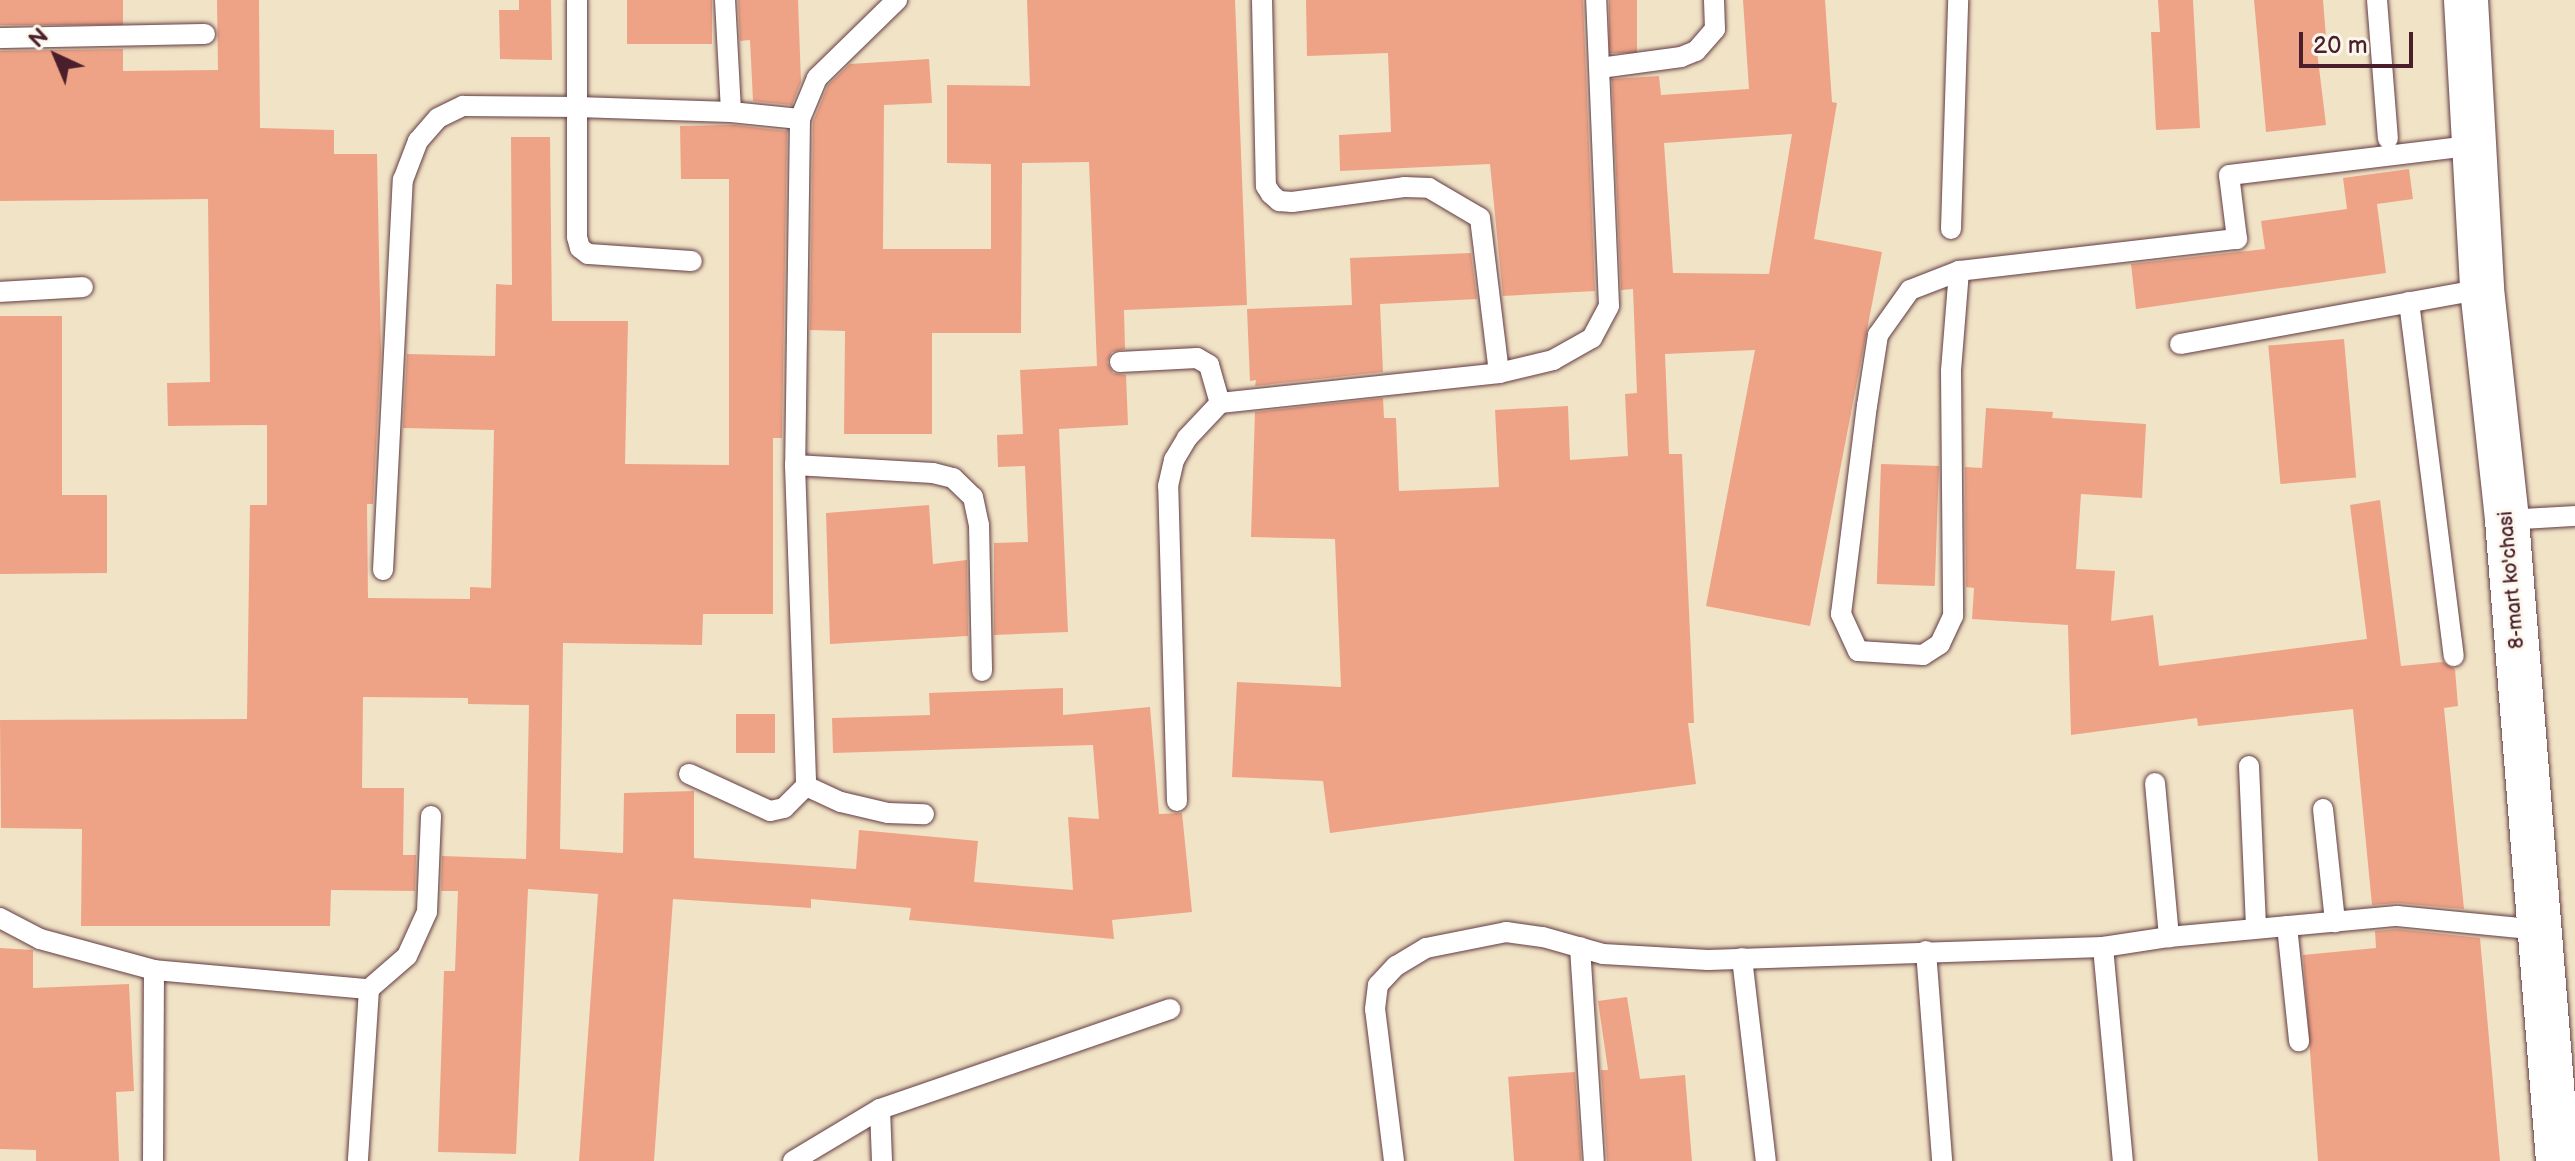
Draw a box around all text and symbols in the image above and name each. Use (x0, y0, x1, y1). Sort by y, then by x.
north arrow (16, 16, 96, 96)
scale bar (2303, 16, 2417, 66)
text: N (24, 23, 54, 54)
text: 20 m (2313, 31, 2368, 60)
street label: 8-mart ko'chasi (2494, 510, 2530, 650)

